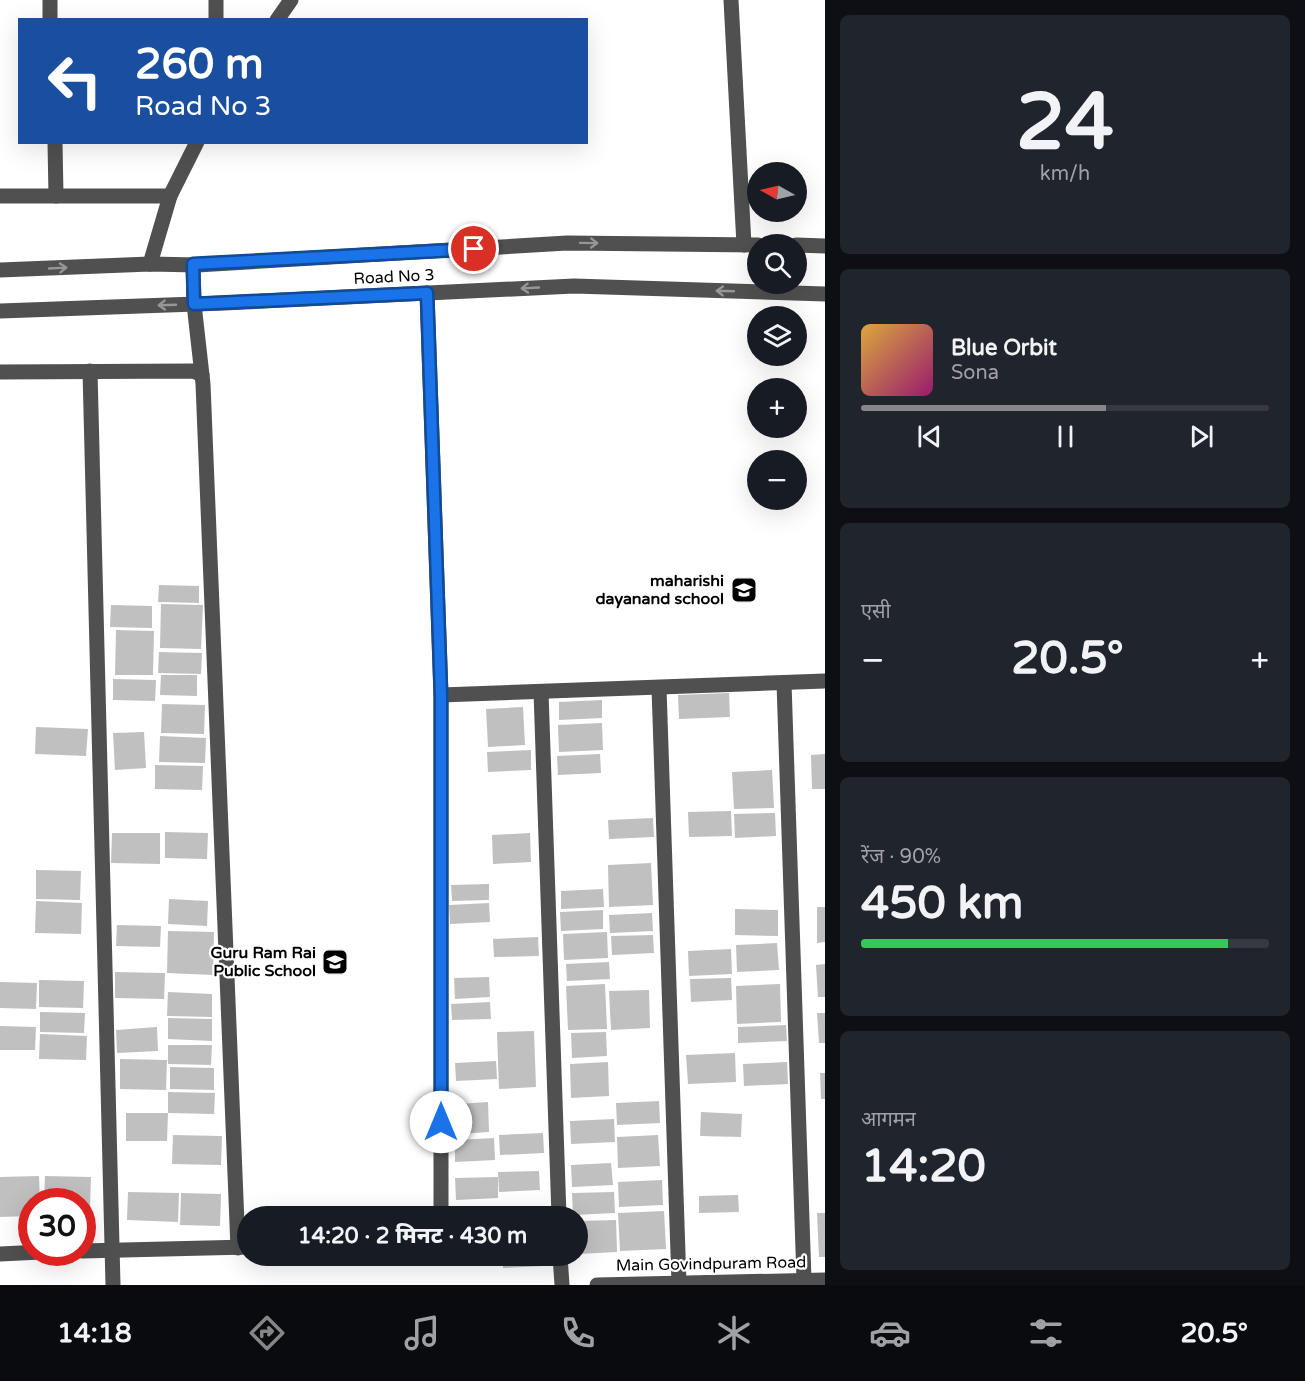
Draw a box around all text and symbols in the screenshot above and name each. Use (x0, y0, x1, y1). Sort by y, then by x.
text: 260 m (135, 39, 264, 90)
icon: left (36, 42, 114, 120)
text: 24 (1016, 76, 1114, 170)
text: Road No 3 (135, 90, 272, 123)
north arrow (747, 162, 807, 222)
map controls (747, 162, 807, 510)
text: km/h (1040, 162, 1090, 186)
pin (448, 223, 499, 274)
icon: arrive (457, 232, 490, 265)
button: search (747, 234, 807, 294)
one-way arrow (578, 237, 598, 249)
one-way arrow (48, 262, 68, 273)
street label: Road No 3 (353, 265, 435, 289)
one-way arrow (520, 283, 540, 294)
one-way arrow (715, 285, 735, 296)
one-way arrow (158, 299, 178, 310)
button: layers (747, 306, 807, 366)
text: Blue Orbit (951, 335, 1057, 361)
text: Sona (951, 361, 999, 385)
button: + (747, 378, 807, 438)
icon: previous (913, 420, 946, 453)
icon: pause (1049, 420, 1082, 453)
icon: next (1185, 420, 1218, 453)
button: − (747, 450, 807, 510)
place label: maharishi dayanand school (595, 571, 724, 609)
school or university icon: maharishi dayanand school (729, 575, 759, 605)
text: एसी (861, 600, 891, 624)
text: 20.5° (1011, 632, 1124, 686)
text: − (861, 641, 885, 680)
text: + (1250, 641, 1269, 680)
text: रेंज · 90% (861, 845, 941, 869)
text: 450 km (861, 877, 1023, 931)
place label: Guru Ram Rai Public School (211, 943, 316, 981)
school or university icon: Guru Ram Rai Public School (320, 947, 350, 977)
position arrow (409, 1090, 473, 1154)
text: आगमन (861, 1108, 916, 1132)
text: 14:20 (861, 1140, 986, 1194)
speed limit sign: 30 (18, 1188, 96, 1266)
text: 14:20 · 2 मिनट · 430 m (298, 1223, 527, 1249)
street label: Main Govindpuram Road (616, 1252, 806, 1276)
icon: directions (246, 1312, 288, 1354)
icon: music (401, 1312, 443, 1354)
icon: phone (557, 1312, 599, 1354)
icon: climate (713, 1312, 755, 1354)
icon: car (869, 1312, 911, 1354)
icon: filters (1025, 1312, 1067, 1354)
text: 14:18 (57, 1317, 132, 1350)
text: 20.5° (1180, 1317, 1248, 1350)

